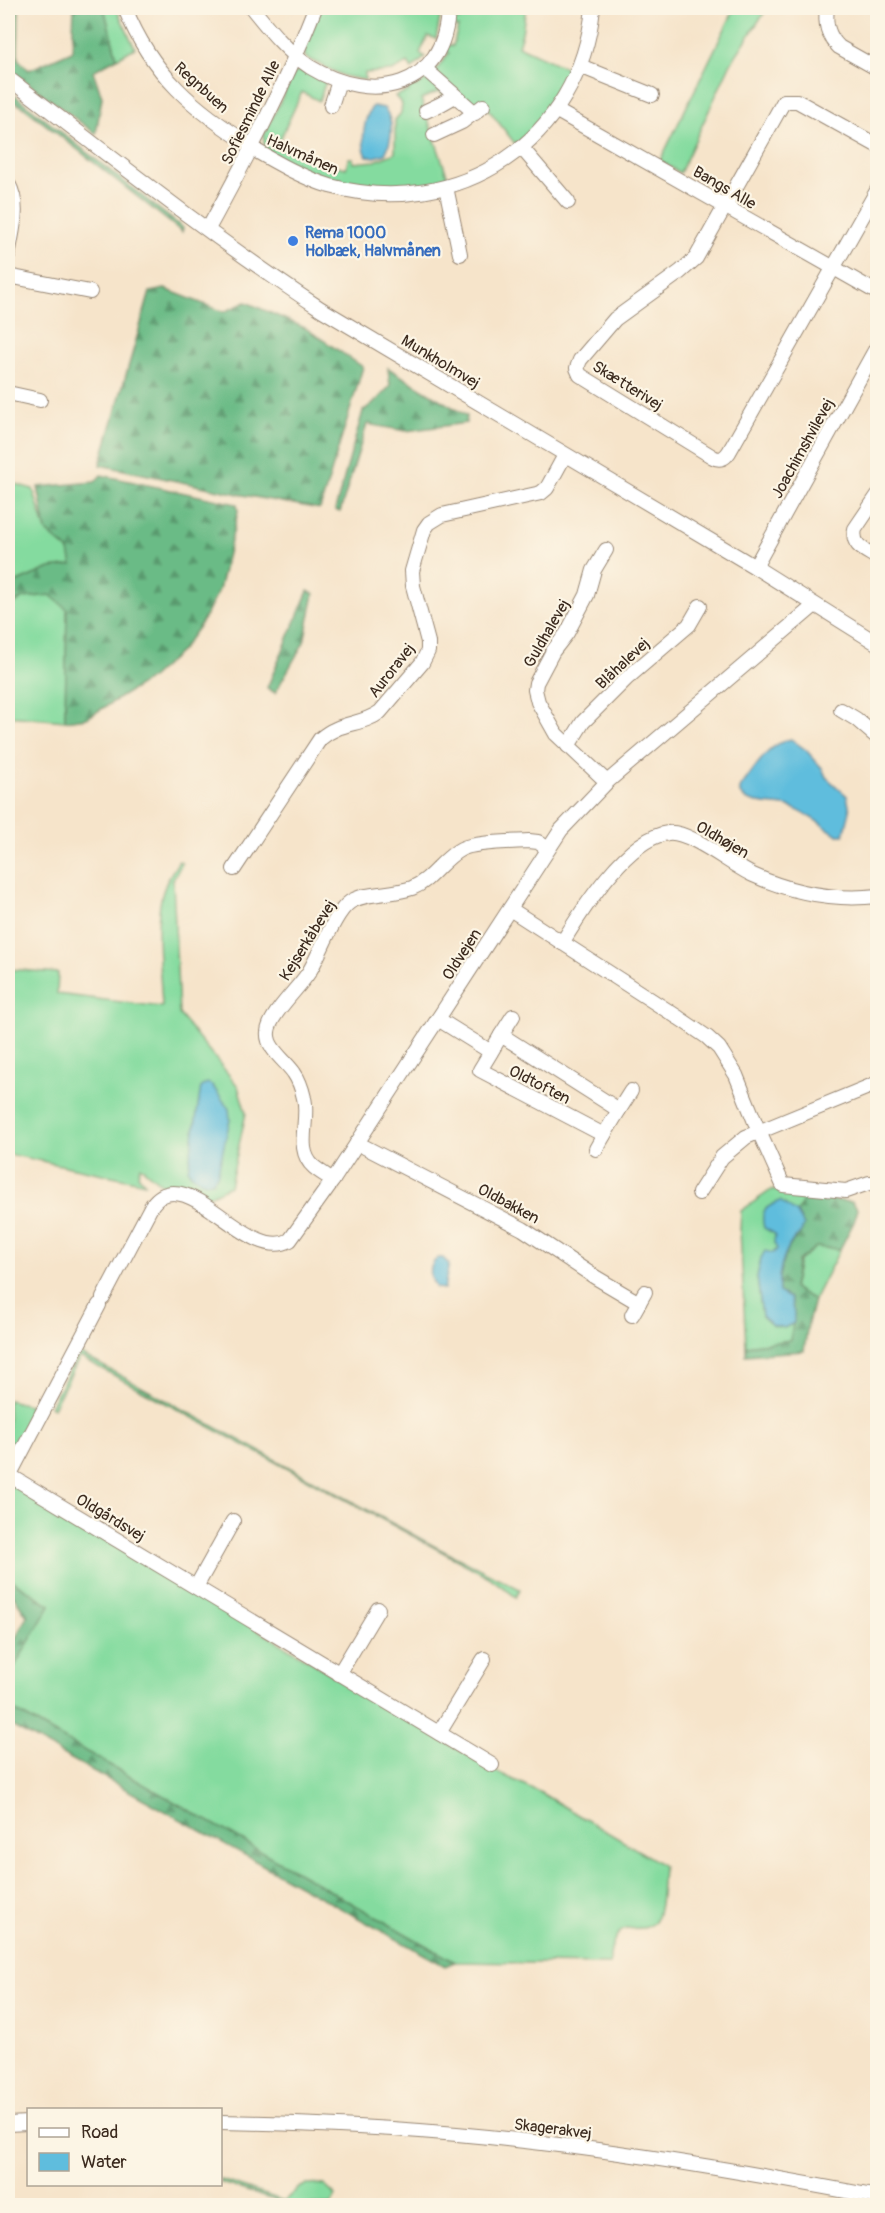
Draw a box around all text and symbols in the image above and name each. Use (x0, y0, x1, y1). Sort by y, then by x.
street label: Sofiesminde Alle (217, 57, 285, 168)
street label: Regnbuen (170, 58, 233, 118)
street label: Halvmånen (263, 130, 342, 180)
street label: Bangs Alle (689, 162, 760, 214)
place label: Rema 1000 Holbæk, Halvmånen (305, 223, 441, 261)
marker: Rema 1000 Holbæk, Halvmånen (286, 234, 300, 248)
street label: Munkholmvej (398, 331, 483, 393)
street label: Skætterivej (589, 356, 666, 415)
street label: Joachimshvilevej (767, 395, 839, 502)
street label: Guldhalevej (519, 596, 574, 671)
street label: Blåhalevej (592, 634, 654, 694)
street label: Auroravej (364, 639, 419, 702)
street label: Oldhøjen (692, 817, 753, 863)
street label: Kejserkåbevej (275, 896, 341, 985)
street label: Oldvejen (438, 925, 486, 984)
street label: Oldtoften (505, 1061, 574, 1109)
street label: Oldbakken (474, 1179, 543, 1228)
street label: Oldgårdsvej (72, 1489, 149, 1546)
legend (27, 2108, 222, 2186)
street label: Skagerakvej (513, 2114, 593, 2144)
text: Road (81, 2121, 118, 2144)
text: Water (81, 2151, 127, 2174)

